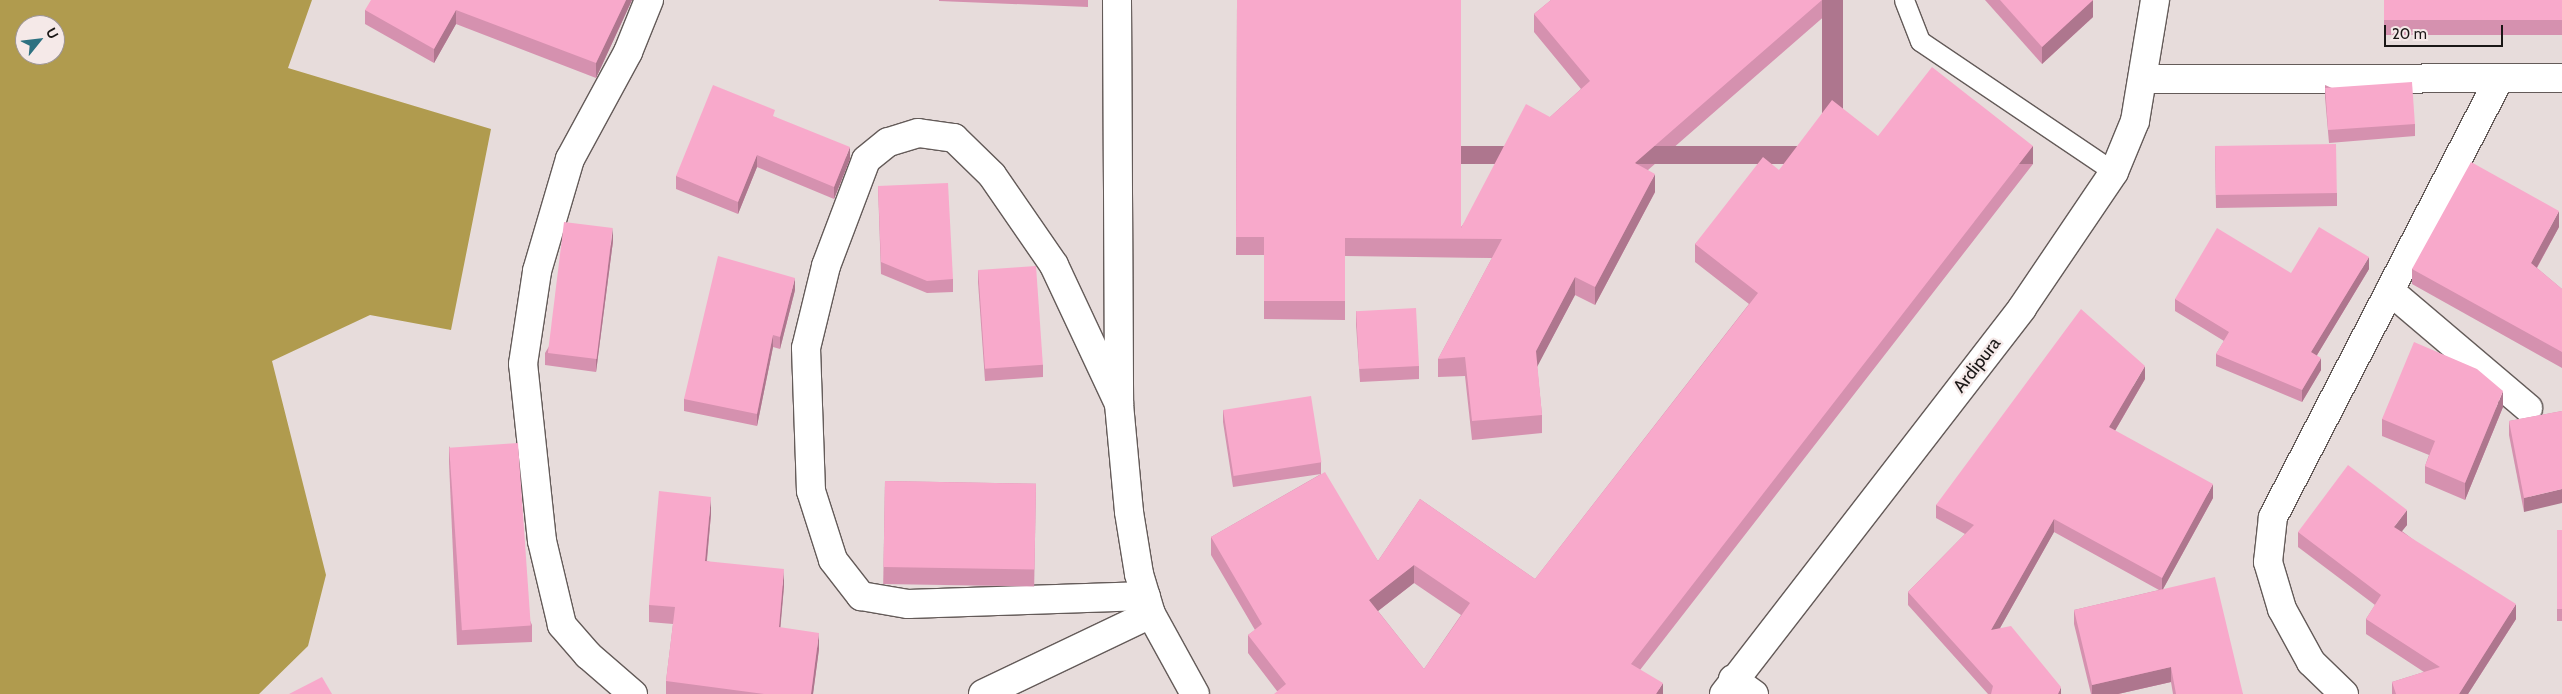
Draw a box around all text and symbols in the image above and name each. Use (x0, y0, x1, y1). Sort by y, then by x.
north arrow (15, 15, 65, 65)
scale bar (2387, 15, 2506, 47)
text: U (42, 24, 63, 42)
text: 20 m (2392, 25, 2427, 43)
street label: Ardipura (1949, 333, 2005, 397)

